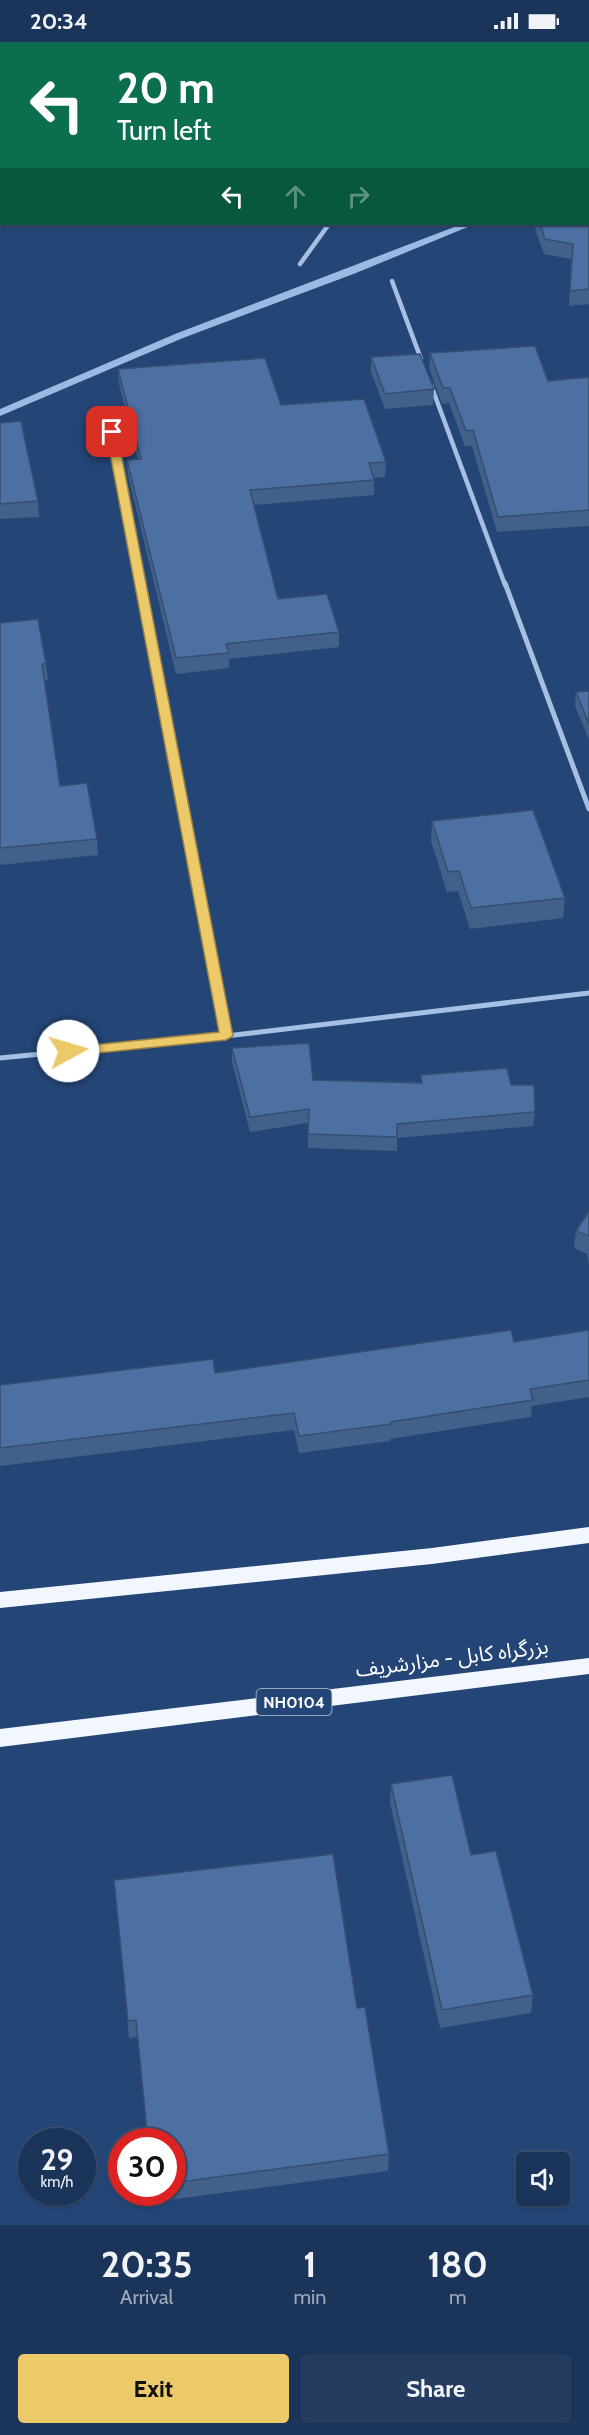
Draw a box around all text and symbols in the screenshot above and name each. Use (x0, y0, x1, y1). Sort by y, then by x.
text: 20:34 (30, 8, 88, 35)
text: 20 m (117, 62, 215, 114)
icon: left (18, 66, 96, 144)
text: Turn left (117, 114, 211, 147)
icon: left (216, 180, 249, 213)
icon: ahead (279, 180, 312, 213)
icon: right (342, 180, 375, 213)
pin (86, 406, 137, 457)
icon: arrive (95, 415, 128, 448)
position arrow (36, 1019, 100, 1083)
street label: بزرگراه کابل - مزارشریف (354, 1633, 550, 1682)
road number: NH0104 (256, 1689, 332, 1715)
speed limit sign: 30 (108, 2128, 186, 2206)
text: 29 (41, 2141, 73, 2178)
map controls (516, 2152, 570, 2206)
button: sound (516, 2152, 570, 2206)
text: km/h (41, 2173, 73, 2191)
text: 20:35 (101, 2242, 192, 2286)
text: 1 (303, 2242, 317, 2286)
text: 180 (427, 2242, 488, 2286)
text: Arrival (120, 2285, 173, 2309)
text: min (293, 2285, 326, 2309)
text: m (449, 2285, 466, 2309)
button: Exit (18, 2354, 289, 2423)
button: Share (301, 2354, 571, 2423)

